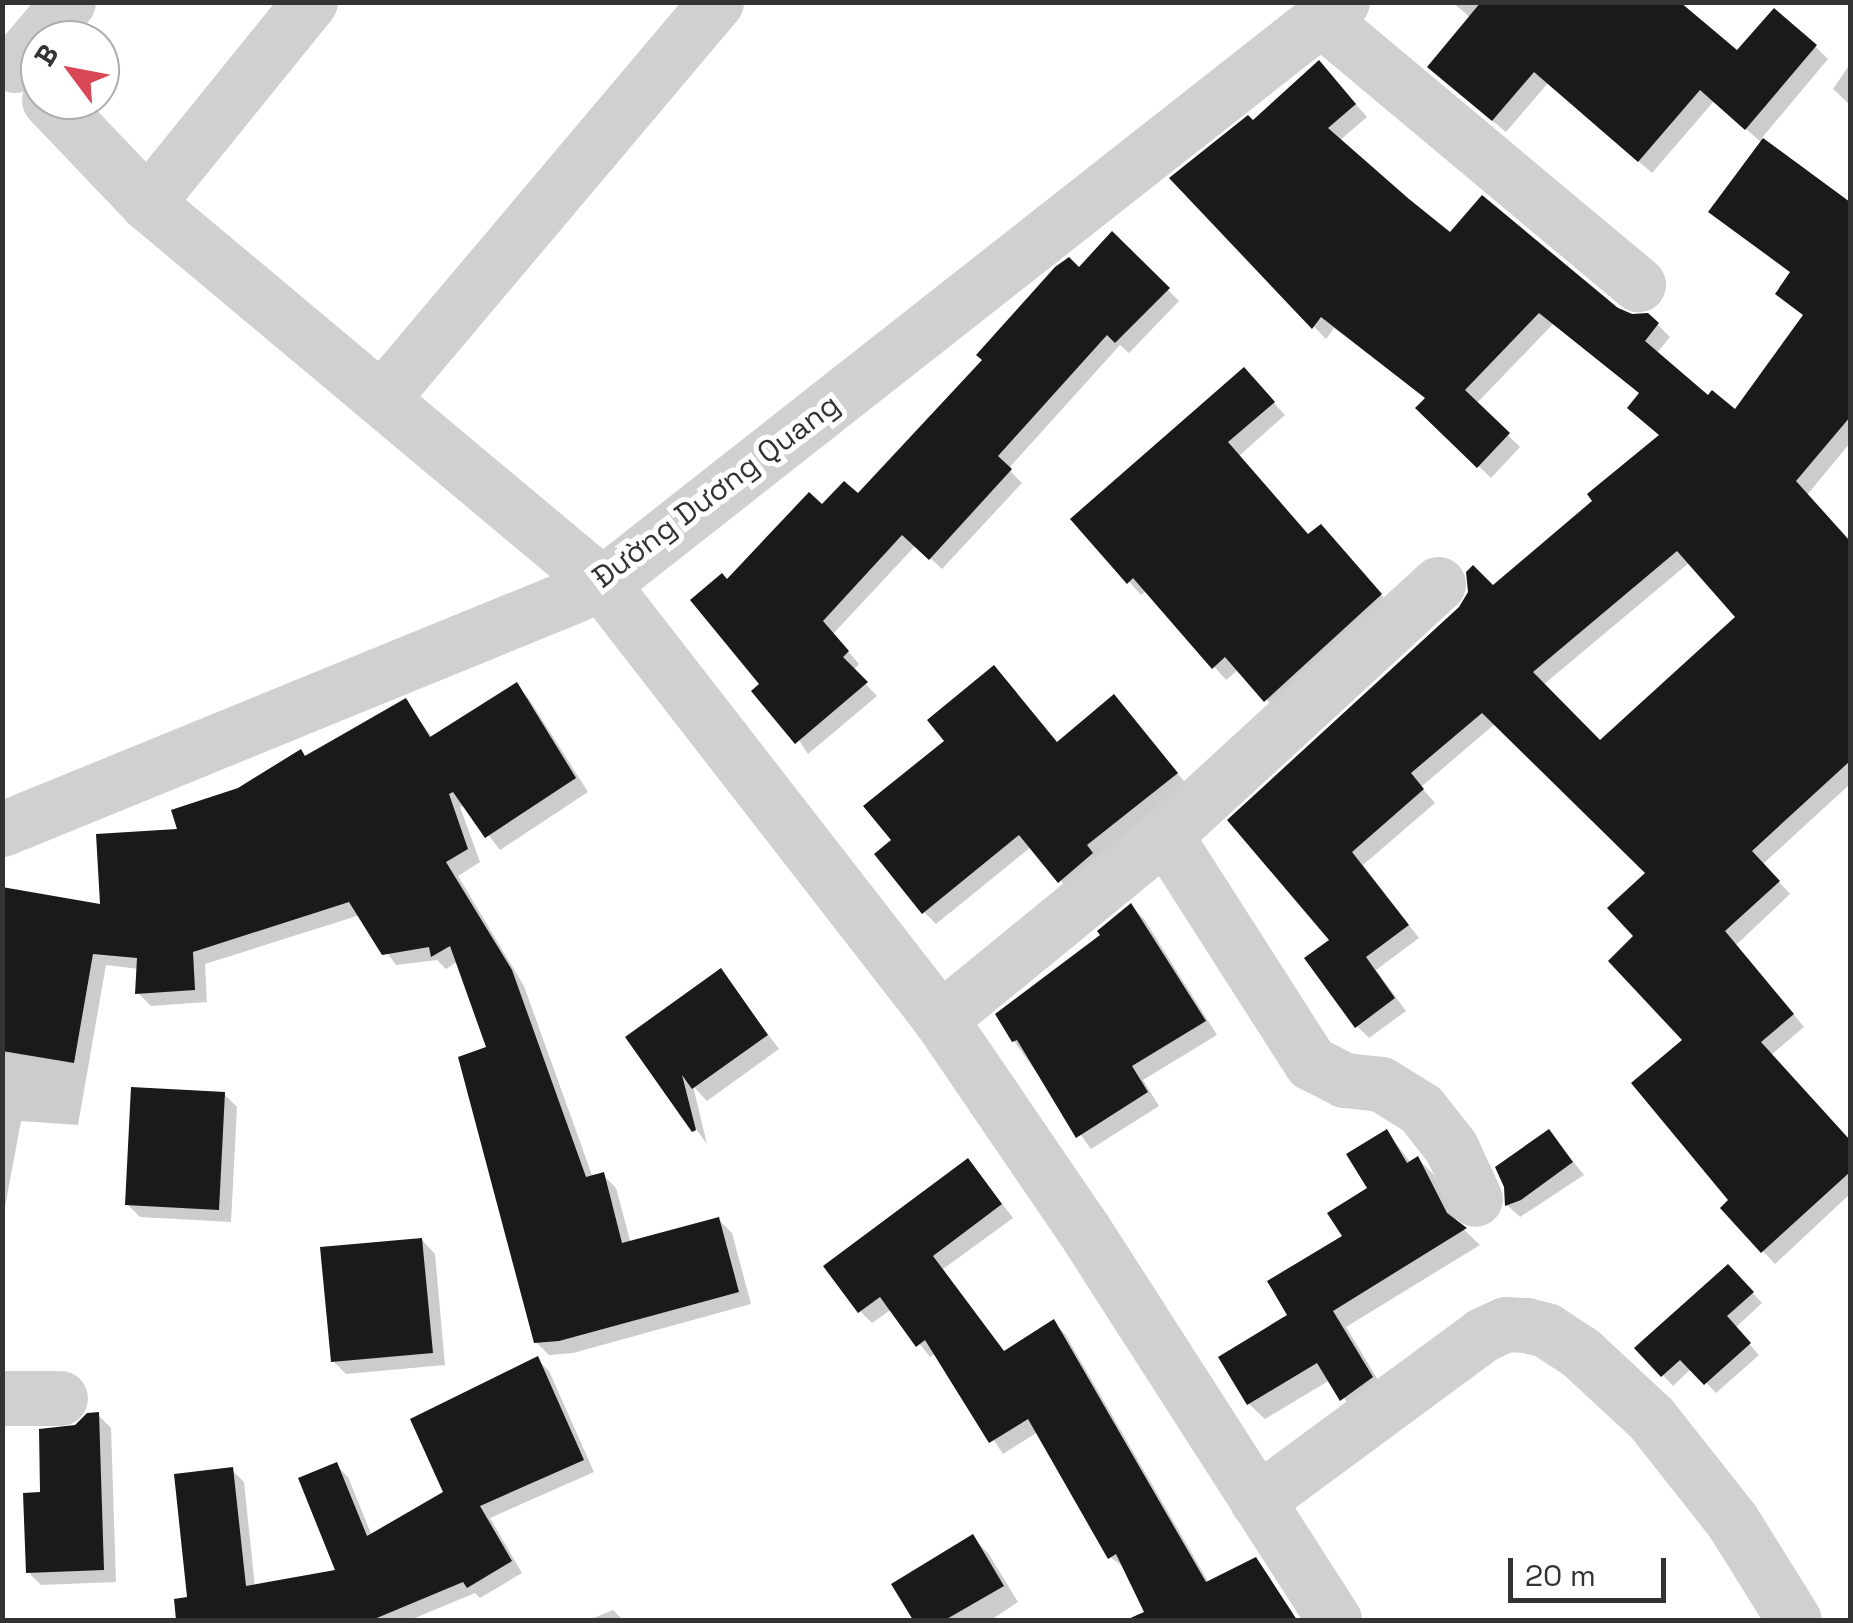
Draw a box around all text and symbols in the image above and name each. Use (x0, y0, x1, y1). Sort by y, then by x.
north arrow (20, 20, 120, 120)
text: B (26, 38, 66, 73)
street label: Đường Dương Quang (585, 386, 847, 596)
scale bar (1513, 1538, 1670, 1600)
text: 20 m (1525, 1556, 1596, 1595)

